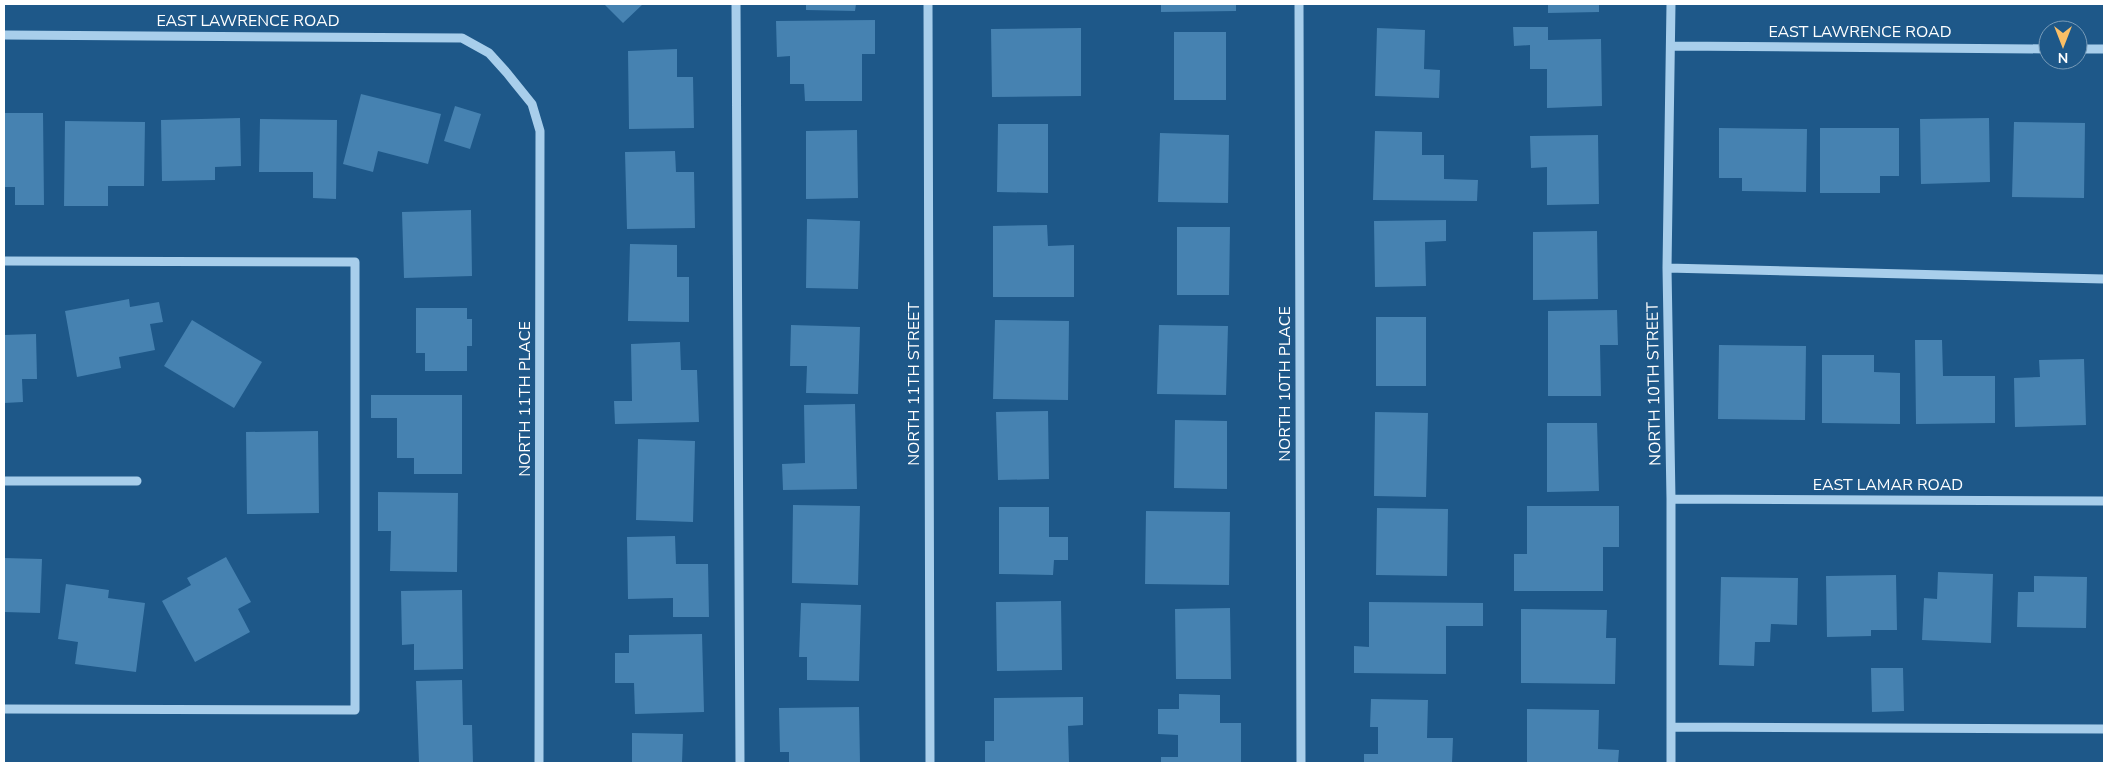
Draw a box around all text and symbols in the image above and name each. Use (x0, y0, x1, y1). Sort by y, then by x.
street label: EAST LAWRENCE ROAD (156, 10, 340, 32)
north arrow (2038, 20, 2088, 70)
street label: EAST LAWRENCE ROAD (1768, 21, 1952, 43)
text: N (2058, 48, 2068, 67)
street label: NORTH 11TH STREET (903, 302, 925, 466)
street label: NORTH 10TH STREET (1642, 302, 1666, 466)
street label: NORTH 10TH PLACE (1274, 306, 1296, 462)
street label: NORTH 11TH PLACE (514, 321, 536, 477)
street label: EAST LAMAR ROAD (1813, 474, 1963, 496)

